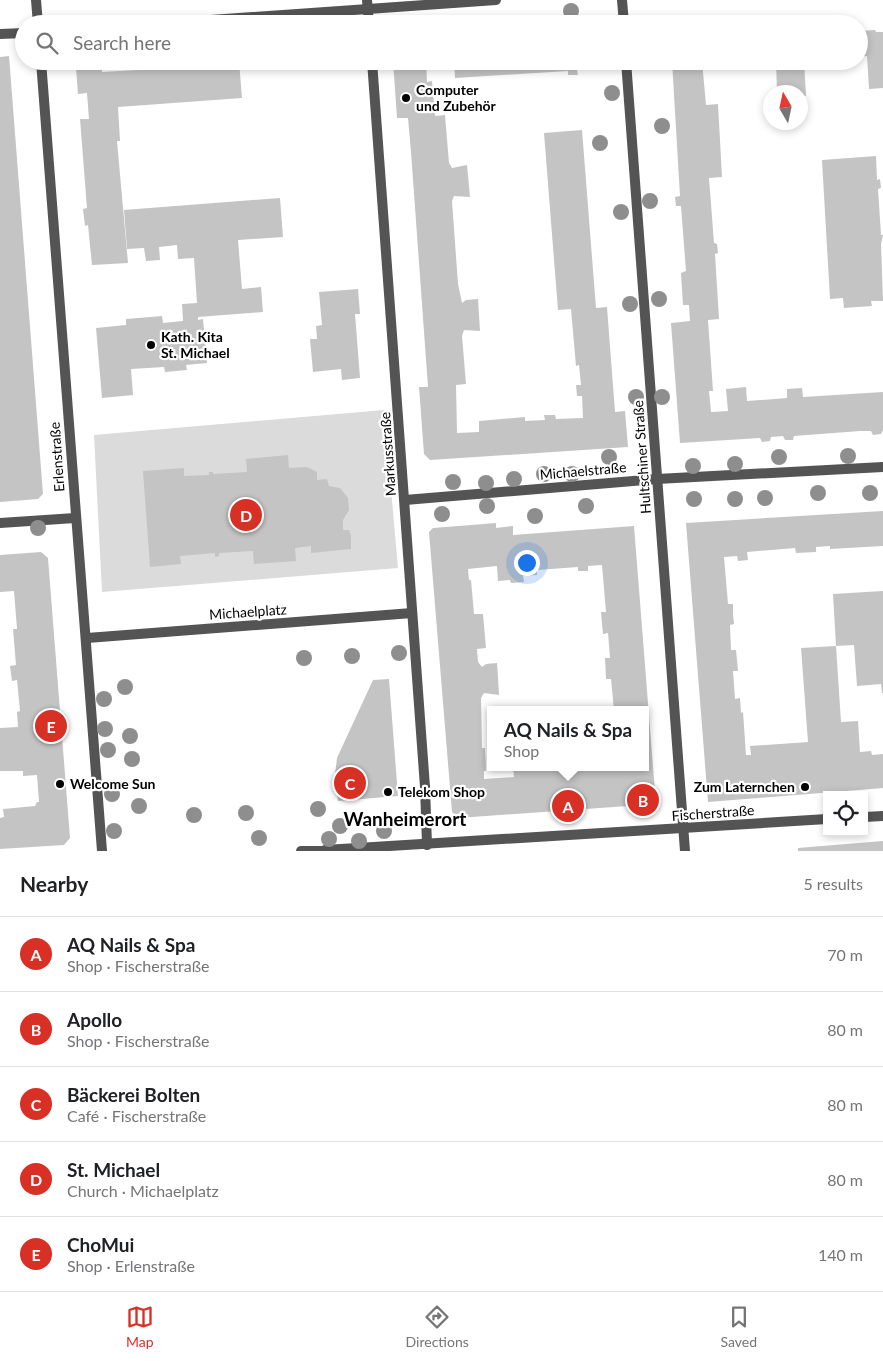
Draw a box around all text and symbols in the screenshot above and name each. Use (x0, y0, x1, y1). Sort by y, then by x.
search box (15, 15, 868, 70)
icon: search (33, 29, 61, 57)
text: Search here (73, 31, 171, 54)
place label: Computer und Zubehör (416, 81, 497, 114)
north arrow (763, 85, 808, 130)
marker: Computer und Zubehör (400, 92, 412, 104)
place label: Kath. Kita St. Michael (161, 328, 230, 361)
marker: Kath. Kita St. Michael (145, 339, 157, 351)
street label: Hultschiner Straße (629, 400, 654, 514)
street label: Markusstraße (376, 411, 399, 497)
street label: Erlenstraße (46, 422, 67, 493)
street label: Michaelstraße (539, 458, 627, 483)
pin: D (230, 496, 262, 534)
your location (514, 550, 540, 576)
street label: Michaelplatz (209, 600, 287, 623)
popup (487, 706, 649, 771)
pin: E (35, 707, 67, 745)
text: AQ Nails & Spa (504, 718, 632, 741)
text: Shop (504, 741, 539, 760)
pin: C (334, 764, 366, 802)
place label: Welcome Sun (70, 775, 156, 792)
marker: Welcome Sun (54, 778, 66, 790)
place label: Zum Laternchen (694, 778, 795, 795)
pin: B (627, 781, 659, 819)
marker: Zum Laternchen (799, 781, 811, 793)
place label: Telekom Shop (398, 783, 485, 800)
marker: Telekom Shop (382, 786, 394, 798)
pin: A (552, 787, 584, 825)
map controls (823, 791, 868, 836)
button: locate (823, 791, 868, 836)
street label: Fischerstraße (671, 801, 755, 824)
district label: Wanheimerort (344, 807, 466, 830)
text: Nearby (20, 871, 88, 896)
text: 5 results (803, 874, 863, 893)
text: AQ Nails & Spa (67, 933, 195, 956)
text: A (30, 945, 42, 964)
text: 70 m (827, 945, 863, 964)
text: Shop · Fischerstraße (67, 956, 209, 975)
text: Apollo (67, 1008, 122, 1031)
text: B (31, 1020, 41, 1039)
text: 80 m (827, 1020, 863, 1039)
text: Shop · Fischerstraße (67, 1031, 209, 1050)
text: Bäckerei Bolten (67, 1083, 200, 1106)
text: C (31, 1095, 41, 1114)
text: 80 m (827, 1095, 863, 1114)
text: Café · Fischerstraße (67, 1106, 206, 1125)
text: St. Michael (67, 1158, 160, 1181)
text: D (30, 1170, 42, 1189)
text: 80 m (827, 1170, 863, 1189)
text: Church · Michaelplatz (67, 1181, 219, 1200)
text: ChoMui (67, 1233, 134, 1256)
text: E (31, 1245, 41, 1264)
text: 140 m (818, 1245, 863, 1264)
text: Shop · Erlenstraße (67, 1256, 195, 1275)
tab: Map (126, 1303, 154, 1350)
tab: Directions (406, 1303, 469, 1350)
tab: Saved (721, 1303, 757, 1350)

